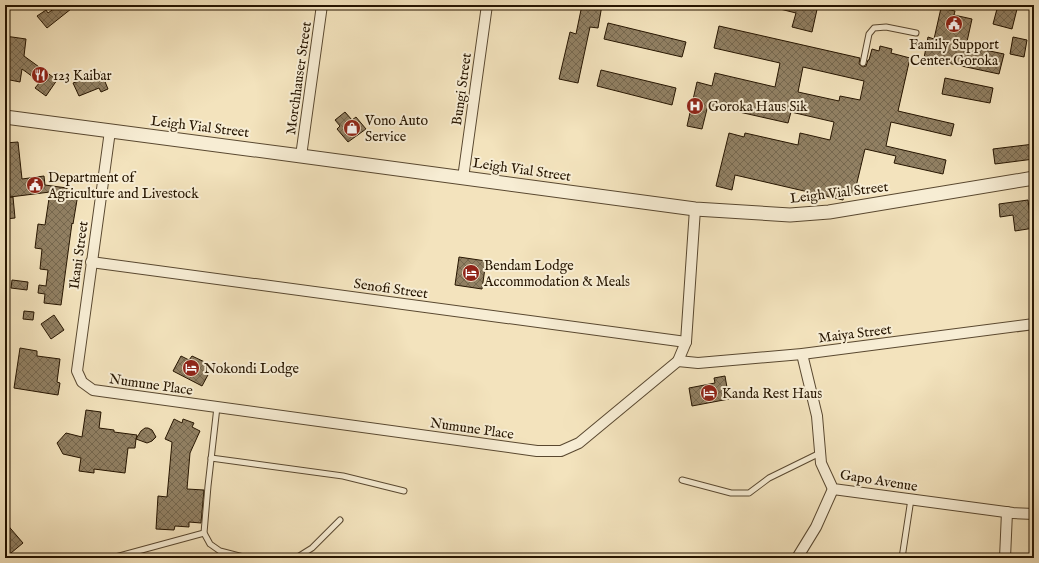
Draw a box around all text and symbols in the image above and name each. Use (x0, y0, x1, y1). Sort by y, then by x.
public building icon: Family Support Center Goroka (944, 14, 964, 34)
street label: Morchhauser Street (282, 20, 316, 136)
place label: Family Support Center Goroka (909, 36, 999, 70)
street label: Bungi Street (448, 51, 476, 127)
restaurant icon: 123 Kaibar (30, 65, 50, 85)
place label: 123 Kaibar (53, 67, 112, 85)
hospital icon: Goroka Haus Sik (685, 96, 705, 116)
place label: Goroka Haus Sik (708, 98, 808, 116)
street label: Leigh Vial Street (150, 112, 250, 142)
place label: Vono Auto Service (364, 112, 428, 146)
shop icon: Vono Auto Service (342, 118, 362, 138)
street label: Leigh Vial Street (472, 154, 572, 186)
place label: Department of Agriculture and Livestock (47, 169, 199, 203)
public building icon: Department of Agriculture and Livestock (25, 175, 45, 195)
street label: Leigh Vial Street (789, 178, 890, 208)
street label: Ikani Street (65, 220, 93, 290)
place label: Bendam Lodge Accommodation & Meals (483, 257, 630, 291)
hotel icon: Bendam Lodge Accommodation & Meals (461, 263, 481, 283)
street label: Senofi Street (353, 275, 429, 303)
street label: Maiya Street (818, 321, 893, 347)
hotel icon: Nokondi Lodge (181, 358, 201, 378)
place label: Nokondi Lodge (204, 360, 299, 378)
street label: Numune Place (108, 370, 194, 400)
hotel icon: Kanda Rest Haus (699, 383, 719, 403)
place label: Kanda Rest Haus (722, 385, 822, 403)
street label: Numune Place (429, 414, 515, 444)
street label: Gapo Avenue (839, 466, 919, 496)

